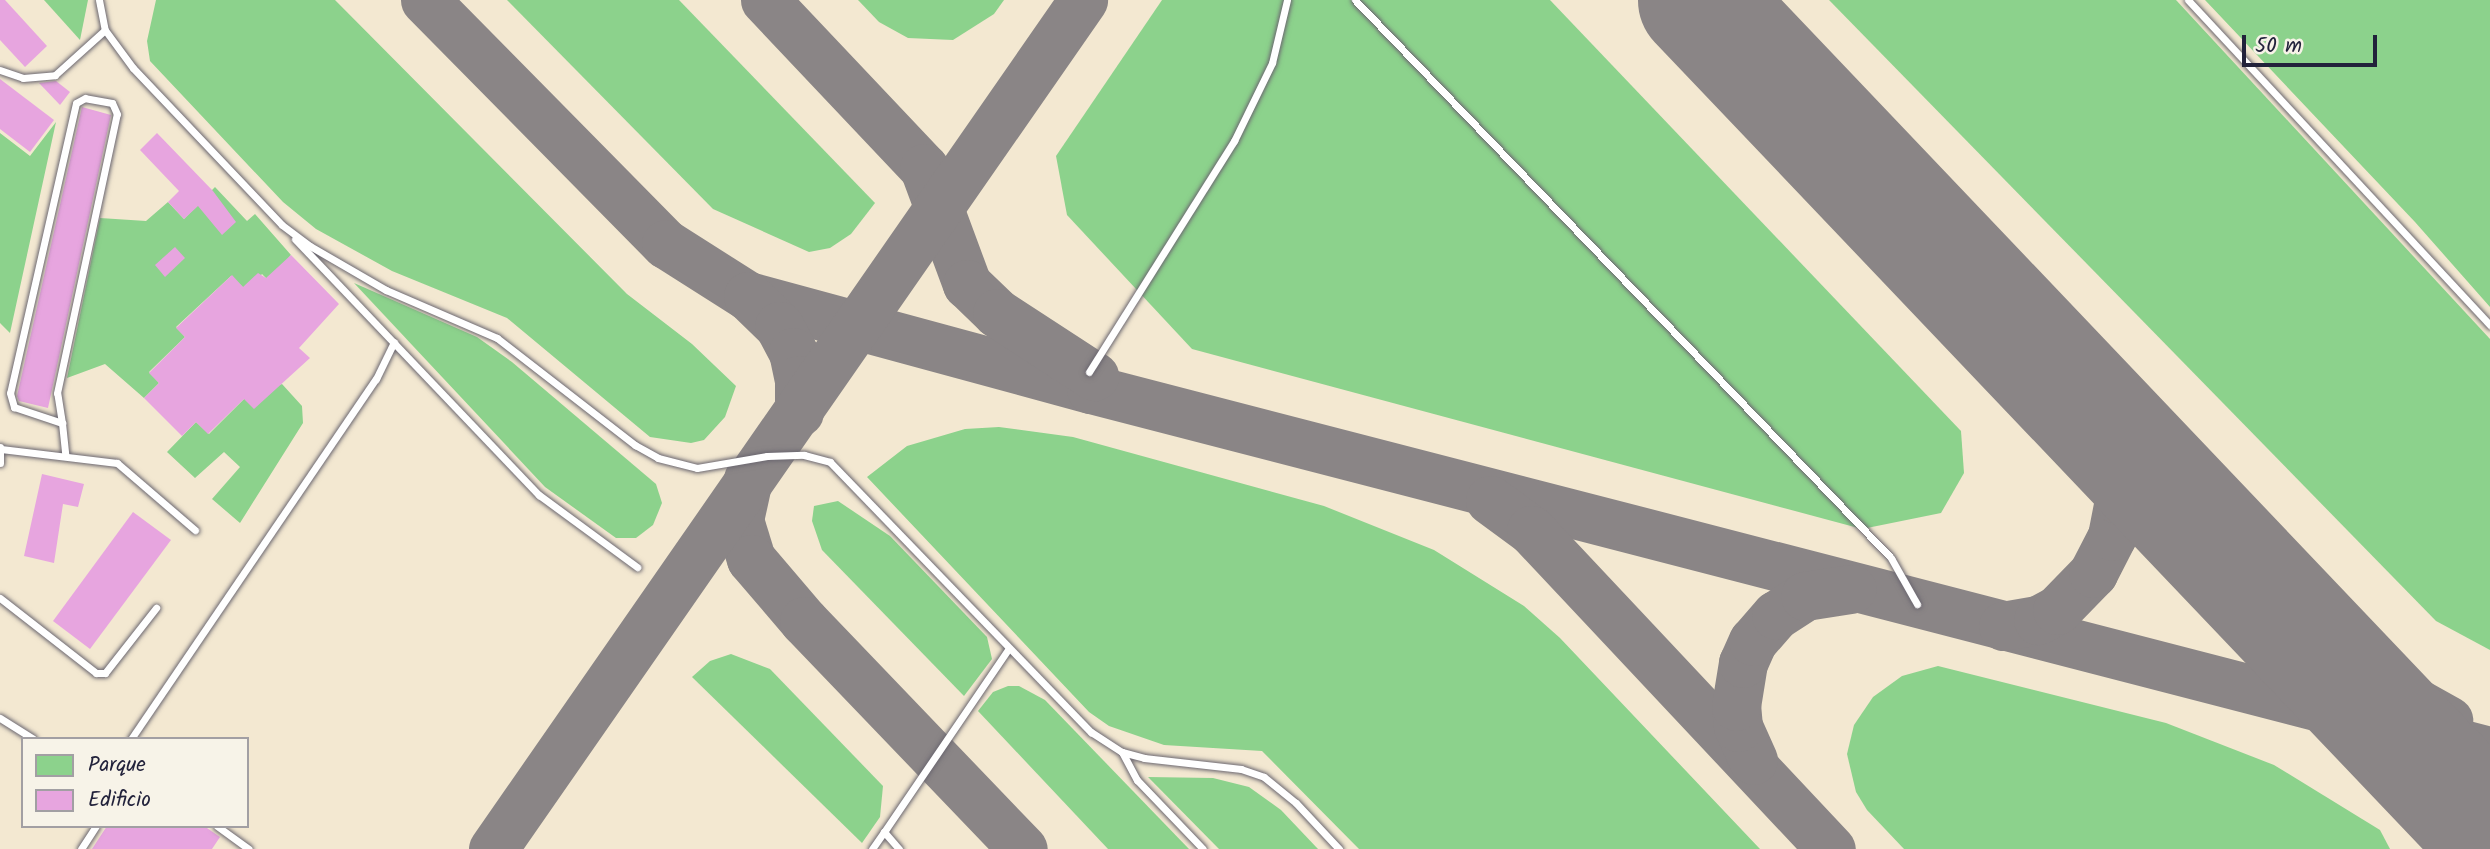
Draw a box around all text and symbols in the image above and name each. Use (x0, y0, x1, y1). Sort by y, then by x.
scale bar (2245, 21, 2380, 65)
text: 50 m (2255, 30, 2302, 63)
legend (21, 737, 248, 828)
text: Parque (88, 749, 146, 782)
text: Edificio (88, 784, 151, 817)

